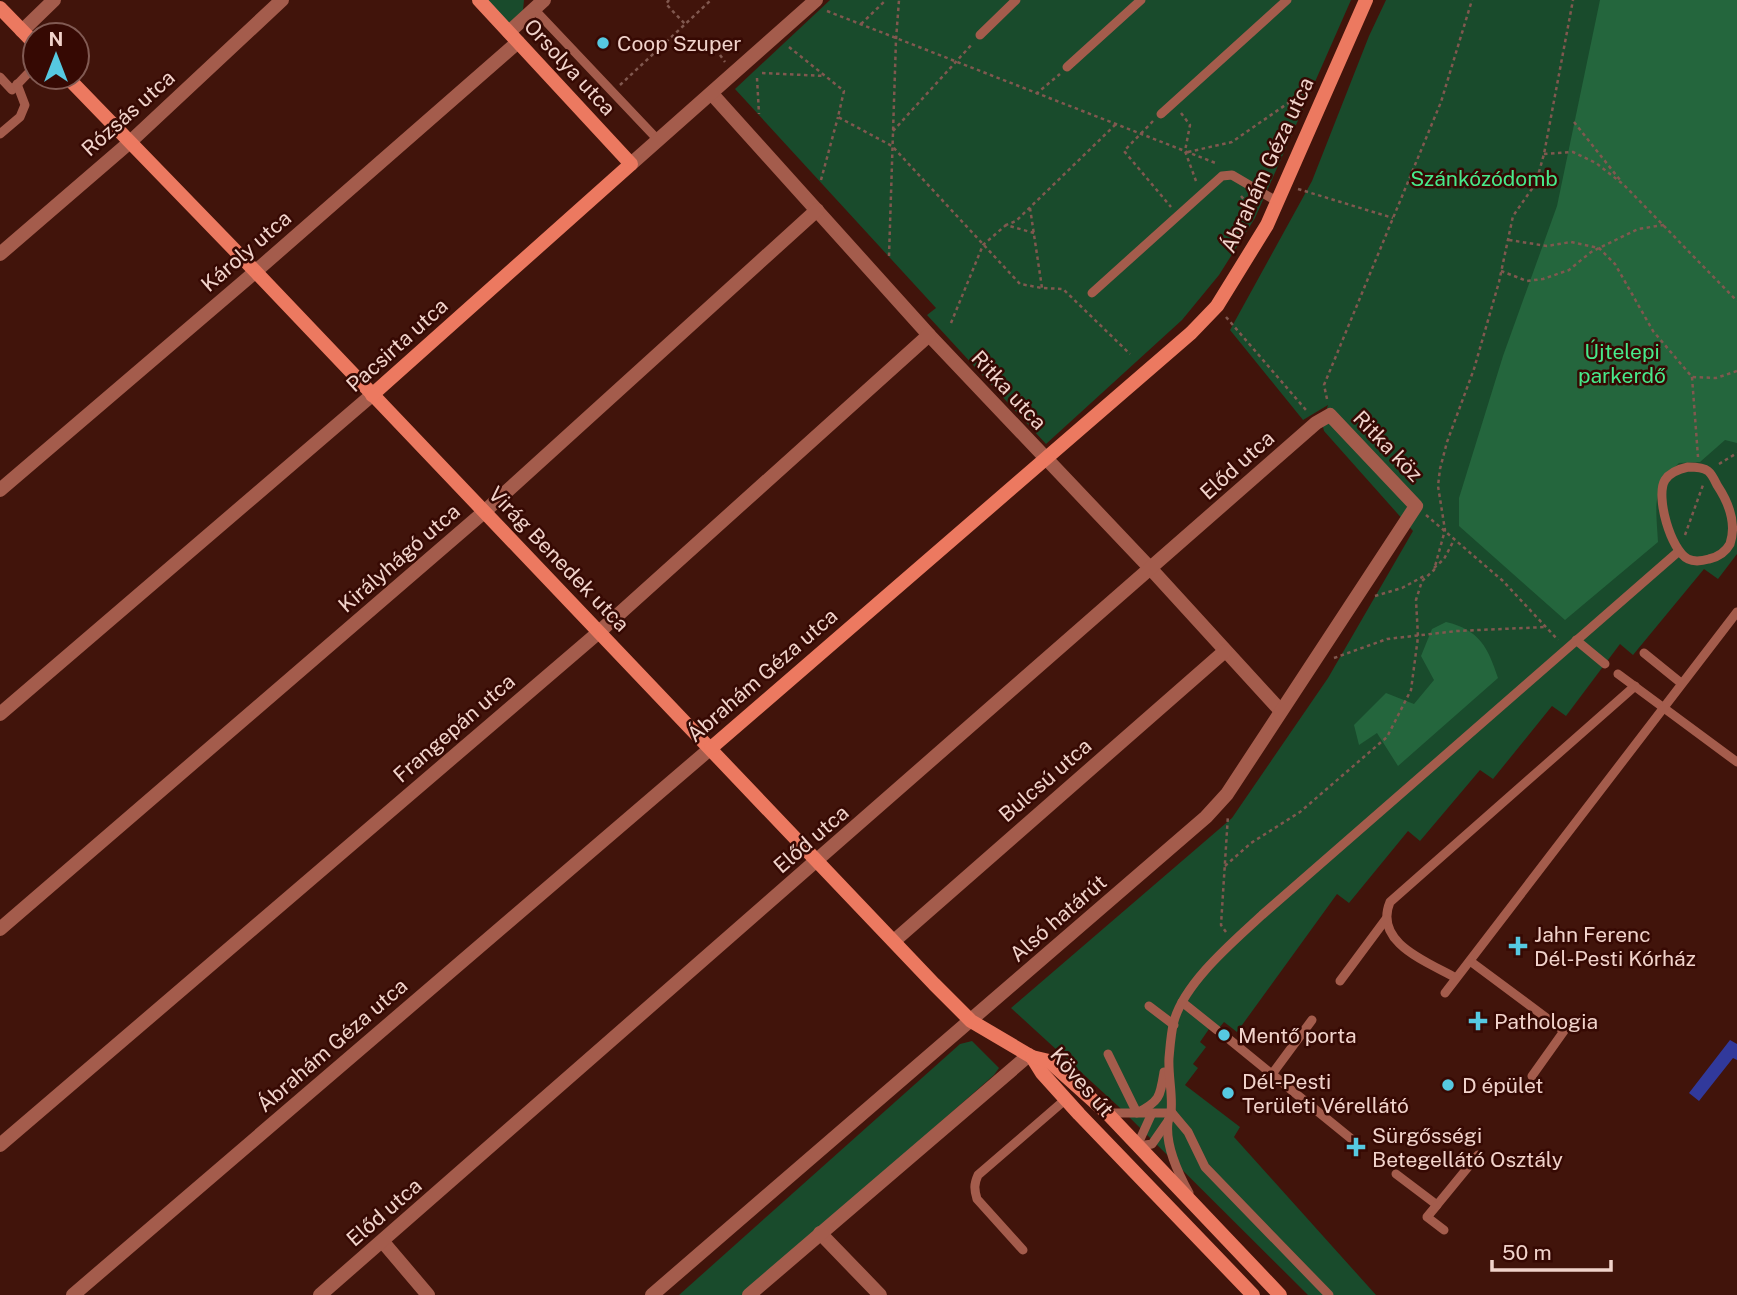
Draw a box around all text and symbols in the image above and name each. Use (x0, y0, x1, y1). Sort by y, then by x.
street label: Orsolya utca (519, 14, 621, 120)
north arrow (21, 21, 91, 91)
text: N (49, 28, 63, 50)
place label: Coop Szuper (617, 31, 742, 56)
marker: Coop Szuper (595, 35, 611, 51)
street label: Rózsás utca (76, 65, 180, 161)
street label: Ábrahám Géza utca (1215, 73, 1319, 257)
park label: Szánkózódomb (1410, 166, 1558, 191)
street label: Károly utca (196, 205, 296, 297)
street label: Pacsirta utca (341, 293, 453, 397)
park label: Újtelepi parkerdő (1578, 339, 1666, 388)
street label: Ritka utca (966, 345, 1052, 435)
street label: Ritka köz (1348, 405, 1428, 487)
street label: Előd utca (1195, 425, 1279, 505)
street label: Virág Benedek utca (484, 481, 634, 637)
street label: Királyhágó utca (333, 499, 465, 617)
street label: Ábrahám Géza utca (682, 603, 842, 747)
street label: Frangepán utca (388, 668, 520, 788)
street label: Bulcsú utca (994, 733, 1096, 827)
street label: Előd utca (768, 800, 854, 878)
street label: Alsó határút (1005, 869, 1111, 967)
place label: Jahn Ferenc Dél-Pesti Kórház (1534, 922, 1696, 971)
marker: Jahn Ferenc Dél-Pesti Kórház (1508, 936, 1528, 956)
street label: Ábrahám Géza utca (252, 973, 412, 1117)
place label: Pathologia (1494, 1009, 1598, 1034)
marker: Pathologia (1468, 1011, 1488, 1031)
place label: Mentő porta (1238, 1023, 1357, 1048)
marker: Mentő porta (1216, 1027, 1232, 1043)
street label: Köves út (1045, 1042, 1119, 1122)
place label: Dél-Pesti Területi Vérellátó (1242, 1069, 1409, 1118)
place label: D épület (1462, 1073, 1544, 1098)
marker: D épület (1440, 1077, 1456, 1093)
marker: Dél-Pesti Területi Vérellátó (1220, 1085, 1236, 1101)
place label: Sürgősségi Betegellátó Osztály (1372, 1123, 1563, 1172)
marker: Sürgősségi Betegellátó Osztály (1346, 1137, 1366, 1157)
street label: Előd utca (341, 1173, 427, 1251)
scale bar (1492, 1228, 1611, 1272)
text: 50 m (1502, 1240, 1552, 1265)

